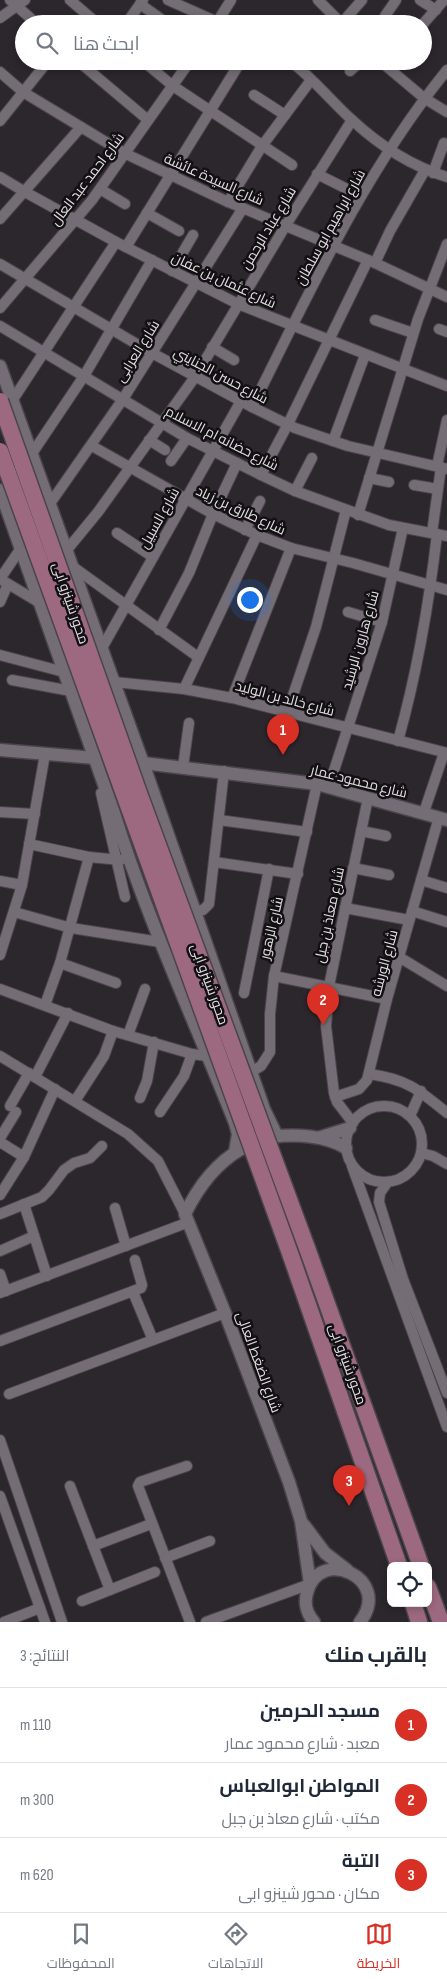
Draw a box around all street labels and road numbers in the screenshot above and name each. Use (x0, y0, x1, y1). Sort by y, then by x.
street label: شارع احمد عبد العال (47, 129, 128, 229)
street label: شارع السيدة عائشة (161, 150, 266, 209)
street label: شارع ابراهيم ابو سلطان (292, 167, 370, 288)
street label: شارع عباد الرحمن (237, 184, 300, 273)
street label: شارع عثمان بن عفان (169, 249, 279, 312)
street label: شارع العرابى (112, 317, 163, 385)
street label: شارع حسن الجنايني (169, 343, 271, 410)
street label: شارع حضانه ام الاسلام (162, 403, 281, 475)
street label: شارع طارق بن زياد (193, 482, 288, 539)
street label: شارع السبيل (136, 485, 183, 552)
street label: محور شينزو ابى (49, 560, 92, 646)
street label: شارع هارون الرشيد (338, 589, 383, 692)
street label: شارع خالد بن الوليد (234, 677, 336, 720)
street label: شارع محمود عمار (308, 761, 409, 802)
street label: شارع معاذ بن جبل (311, 866, 348, 965)
street label: شارع الزهور (256, 895, 287, 962)
street label: شارع الورشه (367, 928, 402, 998)
street label: محور شينزو ابى (187, 941, 232, 1027)
street label: شارع الضغط العالى (232, 1309, 285, 1415)
street label: محور شينزو ابى (325, 1321, 370, 1407)

